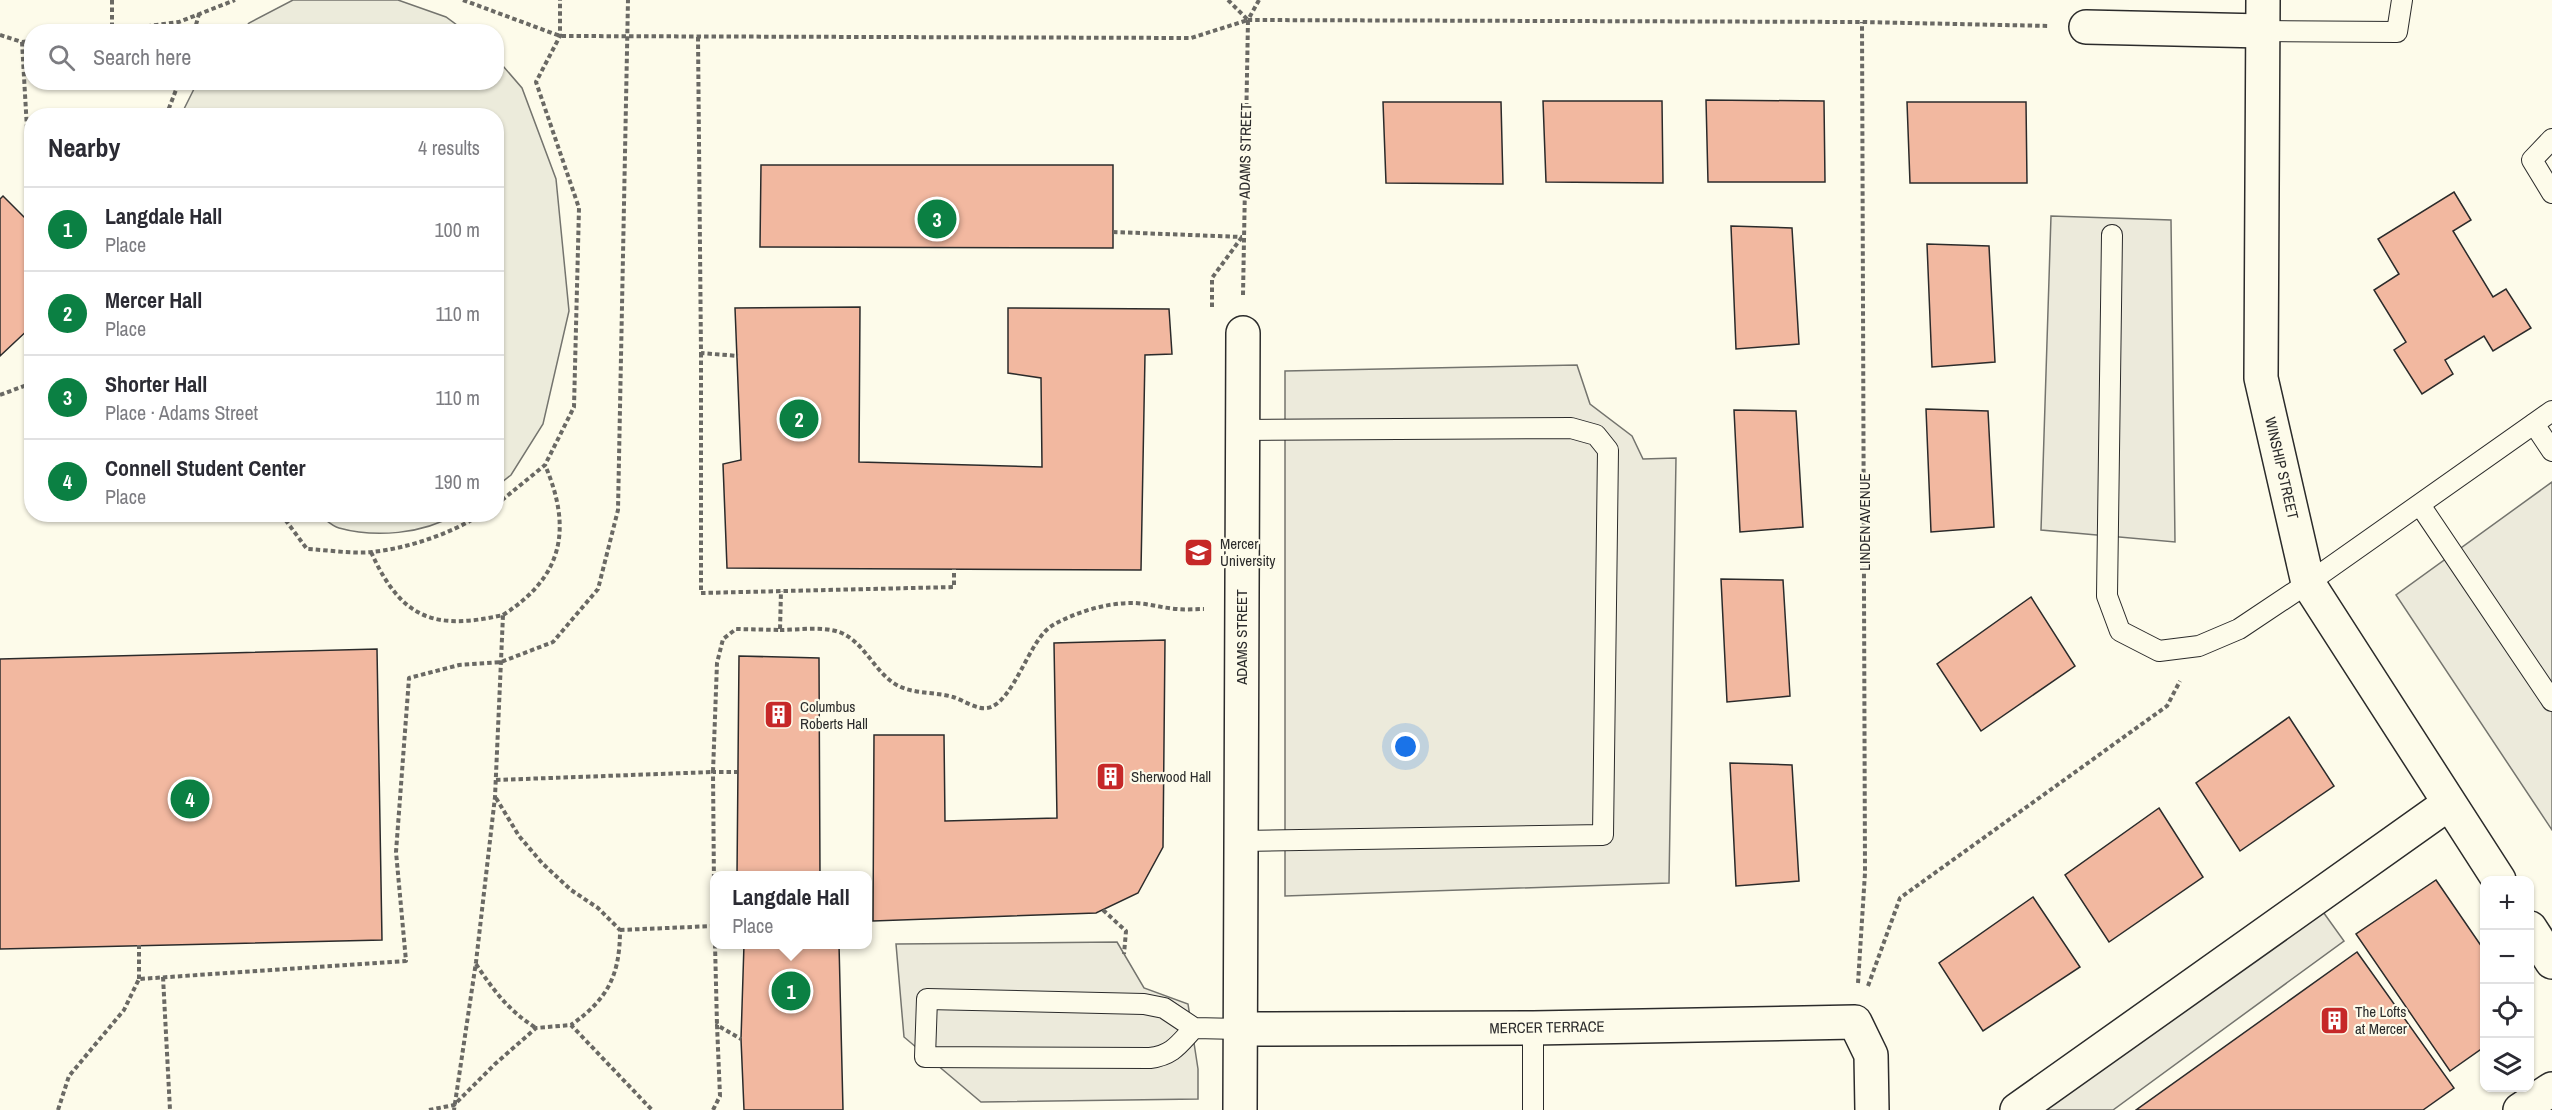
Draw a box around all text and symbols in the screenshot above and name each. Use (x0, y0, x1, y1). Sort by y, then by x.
search box (24, 24, 504, 90)
icon: search (45, 41, 78, 74)
text: Search here (93, 42, 191, 72)
street label: ADAMS STREET (1234, 102, 1256, 200)
text: Nearby (48, 130, 120, 165)
text: 4 results (418, 134, 480, 161)
pin: 3 (918, 196, 956, 242)
text: Langdale Hall (105, 201, 222, 231)
text: 1 (63, 216, 72, 243)
text: 100 m (434, 216, 480, 243)
text: Place (105, 231, 146, 258)
text: Mercer Hall (105, 285, 202, 315)
text: 2 (63, 300, 72, 327)
text: 110 m (436, 300, 480, 327)
text: Place (105, 315, 146, 342)
text: Shorter Hall (105, 369, 207, 399)
text: 3 (63, 384, 72, 411)
text: 110 m (436, 384, 480, 411)
pin: 2 (780, 396, 818, 442)
text: Place · Adams Street (105, 399, 258, 426)
street label: WINSHIP STREET (2260, 415, 2304, 522)
text: Connell Student Center (105, 453, 305, 483)
text: 4 (63, 468, 72, 495)
text: 190 m (434, 468, 480, 495)
street label: LINDEN AVENUE (1854, 473, 1875, 571)
text: Place (105, 483, 146, 510)
place label: Mercer University (1220, 533, 1276, 571)
school or university icon: Mercer University (1183, 536, 1215, 568)
street label: ADAMS STREET (1231, 589, 1252, 686)
place label: Columbus Roberts Hall (800, 696, 868, 734)
building icon: Columbus Roberts Hall (763, 699, 795, 731)
your location (1391, 732, 1420, 761)
building icon: Sherwood Hall (1094, 760, 1126, 792)
place label: Sherwood Hall (1131, 766, 1211, 787)
pin: 4 (170, 776, 210, 822)
popup (710, 871, 872, 949)
map controls (2480, 876, 2534, 1092)
button: + (2480, 876, 2534, 930)
text: Langdale Hall (732, 882, 850, 912)
text: Place (732, 912, 773, 939)
button: − (2480, 930, 2534, 984)
pin: 1 (772, 968, 810, 1014)
button: locate (2480, 984, 2534, 1038)
place label: The Lofts at Mercer (2355, 1001, 2407, 1039)
building icon: The Lofts at Mercer (2318, 1004, 2350, 1036)
street label: MERCER TERRACE (1489, 1015, 1605, 1039)
button: layers (2480, 1038, 2534, 1092)

